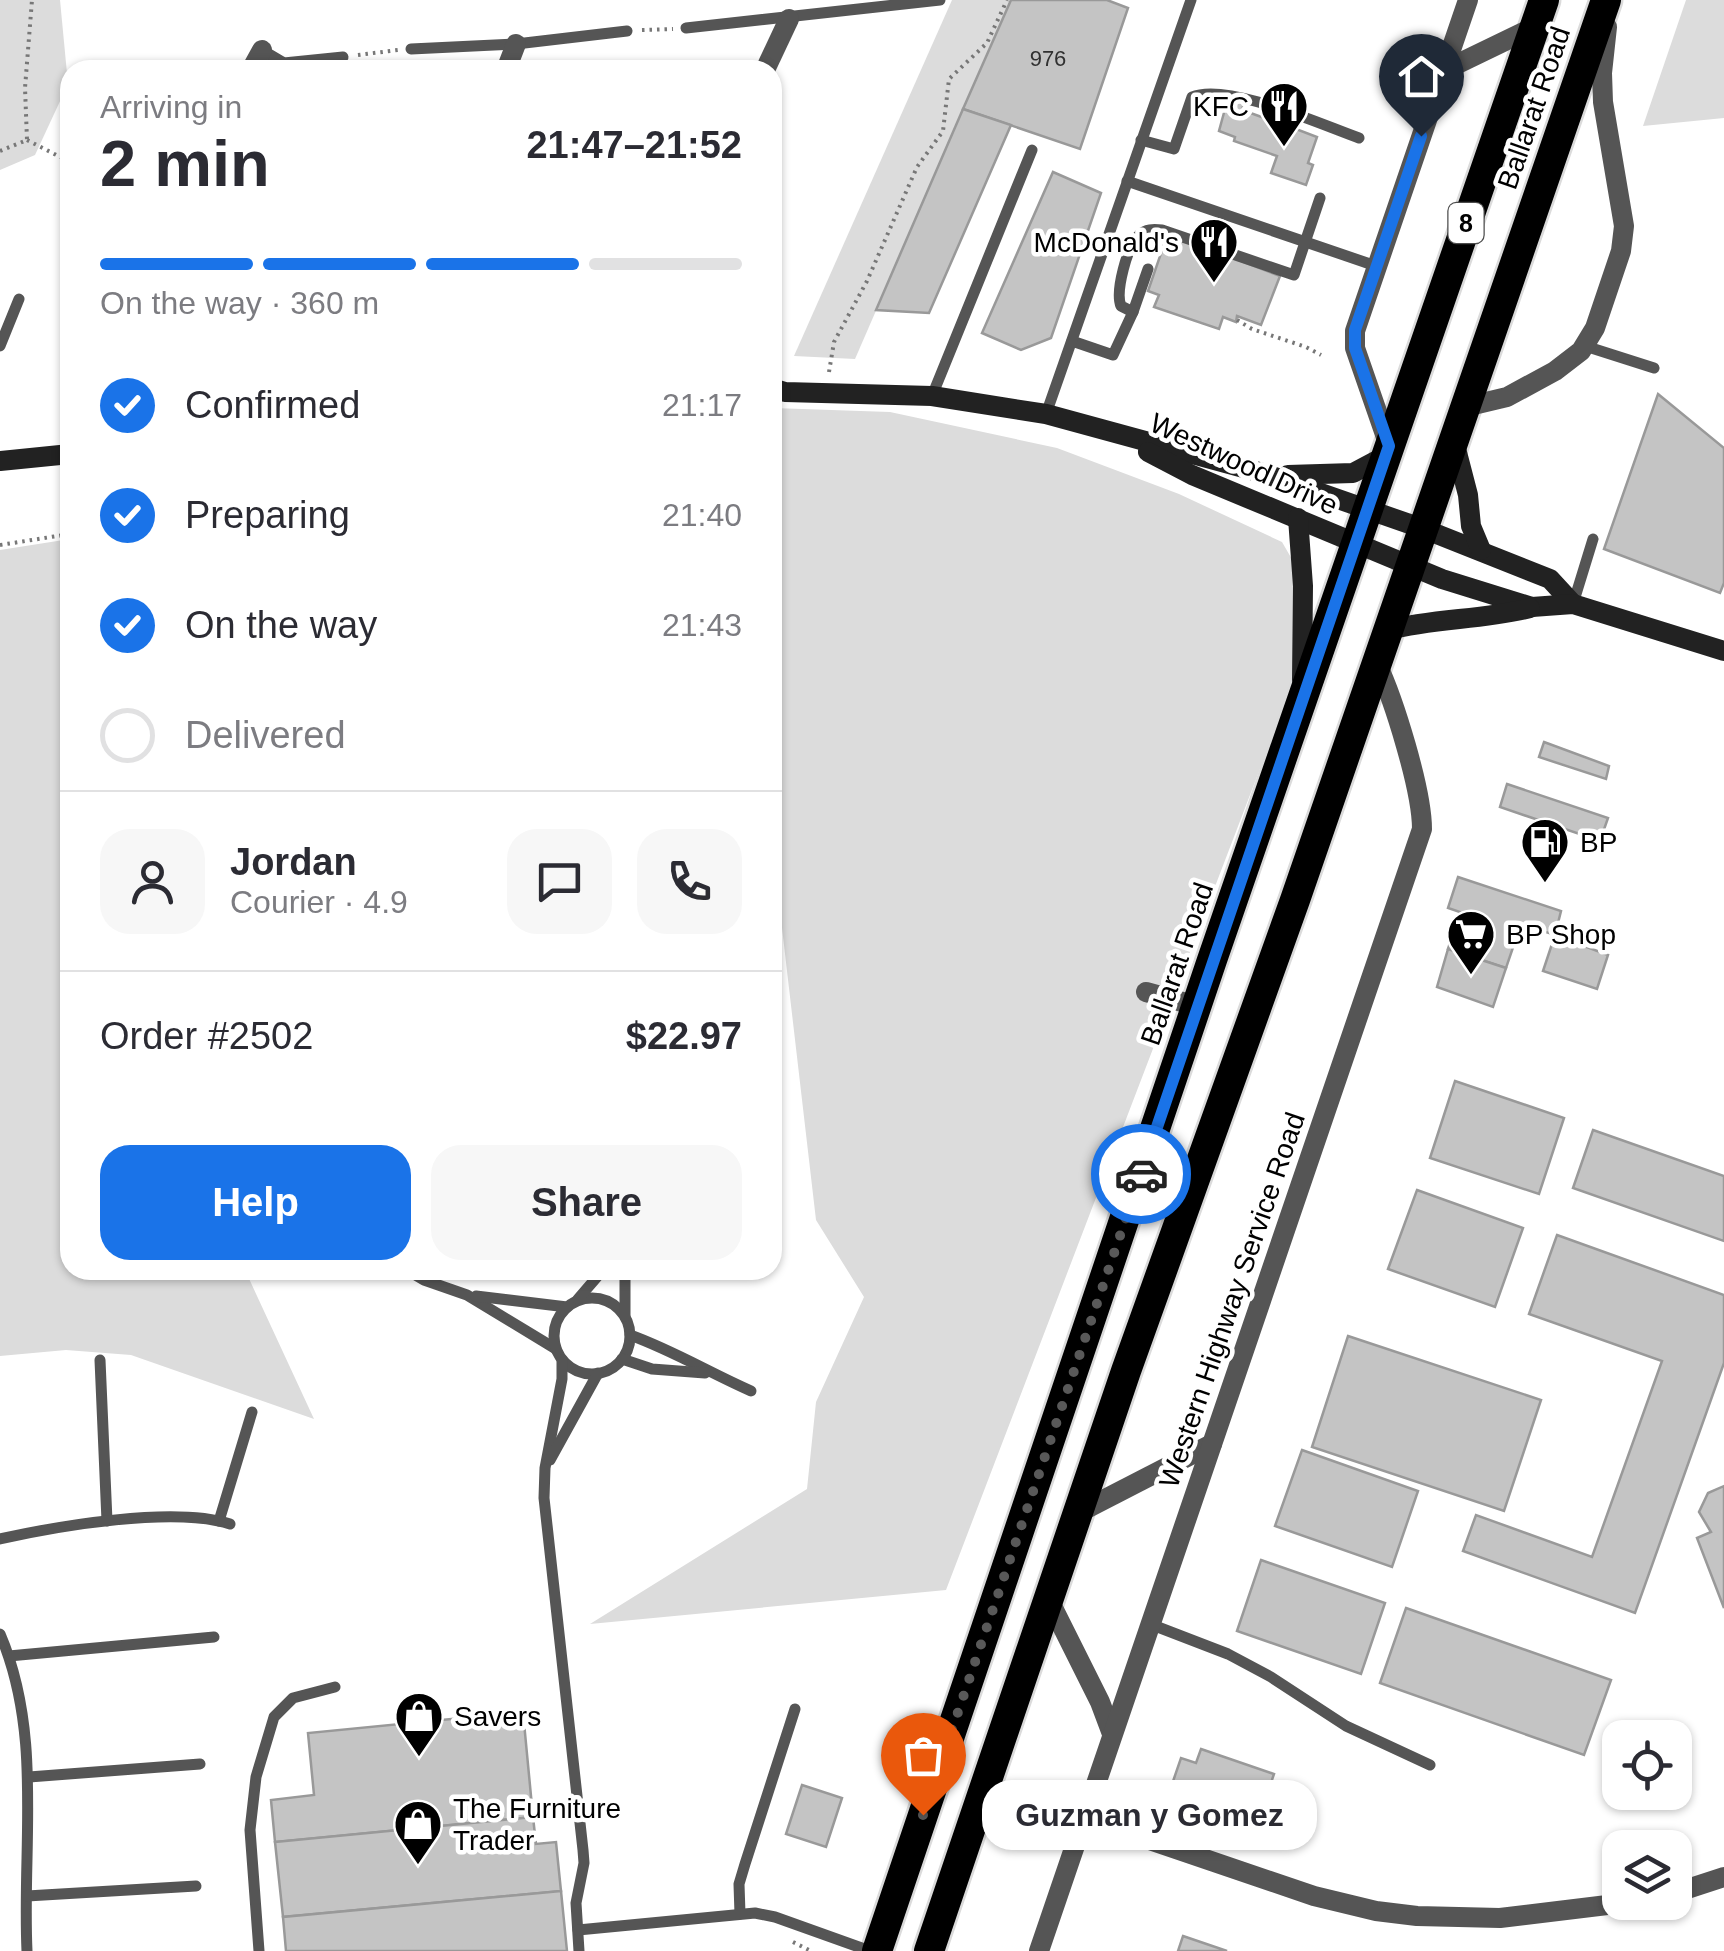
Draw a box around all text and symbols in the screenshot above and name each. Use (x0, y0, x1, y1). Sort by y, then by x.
street label: Ballarat Road (1492, 23, 1576, 193)
pin (1379, 34, 1464, 137)
house number: 976 (1030, 46, 1066, 71)
icon: home (1394, 49, 1449, 104)
restaurant icon: KFC (1258, 80, 1310, 148)
text: Arriving in (100, 89, 242, 125)
place label: KFC (1193, 91, 1249, 122)
text: 21:47–21:52 (526, 124, 742, 166)
text: 2 min (100, 127, 270, 200)
road number: 8 (1448, 203, 1484, 243)
restaurant icon: McDonald's (1188, 216, 1240, 284)
place label: McDonald's (1034, 227, 1179, 258)
text: On the way · 360 m (100, 285, 379, 321)
icon: check (100, 378, 155, 433)
text: Confirmed (185, 384, 360, 426)
text: 21:17 (662, 387, 742, 423)
street label: Westwood Drive (1145, 407, 1343, 521)
icon: check (100, 488, 155, 543)
text: Preparing (185, 494, 350, 536)
text: 21:40 (662, 497, 742, 533)
icon: check (100, 598, 155, 653)
text: On the way (185, 604, 377, 646)
text: 21:43 (662, 607, 742, 643)
text: Delivered (185, 714, 346, 756)
fuel station icon: BP (1519, 816, 1571, 884)
place label: BP (1580, 827, 1617, 858)
button: person (100, 829, 205, 934)
button: chat (507, 829, 612, 934)
button: phone (637, 829, 742, 934)
text: Jordan (230, 841, 357, 883)
street label: Ballarat Road (1135, 879, 1219, 1049)
text: Courier · 4.9 (230, 884, 408, 920)
supermarket icon: BP Shop (1445, 908, 1497, 976)
place label: BP Shop (1506, 919, 1616, 950)
text: Order #2502 (100, 1015, 313, 1057)
text: $22.97 (626, 1015, 742, 1057)
street label: Western Highway Service Road (1153, 1108, 1311, 1492)
courier (1091, 1124, 1191, 1224)
button: Help (100, 1145, 411, 1260)
button: Share (431, 1145, 742, 1260)
icon: car (1114, 1147, 1169, 1202)
shop icon: Savers (393, 1690, 445, 1758)
place label: Savers (454, 1701, 541, 1732)
pin (881, 1713, 966, 1816)
map controls (1602, 1720, 1692, 1920)
button: locate (1602, 1720, 1692, 1810)
icon: bag (896, 1728, 951, 1783)
callout: Guzman y Gomez (983, 1780, 1318, 1850)
place label: The Furniture Trader (453, 1793, 621, 1856)
text: Guzman y Gomez (1015, 1797, 1284, 1833)
shop icon: The Furniture Trader (392, 1798, 444, 1866)
button: layers (1602, 1830, 1692, 1920)

